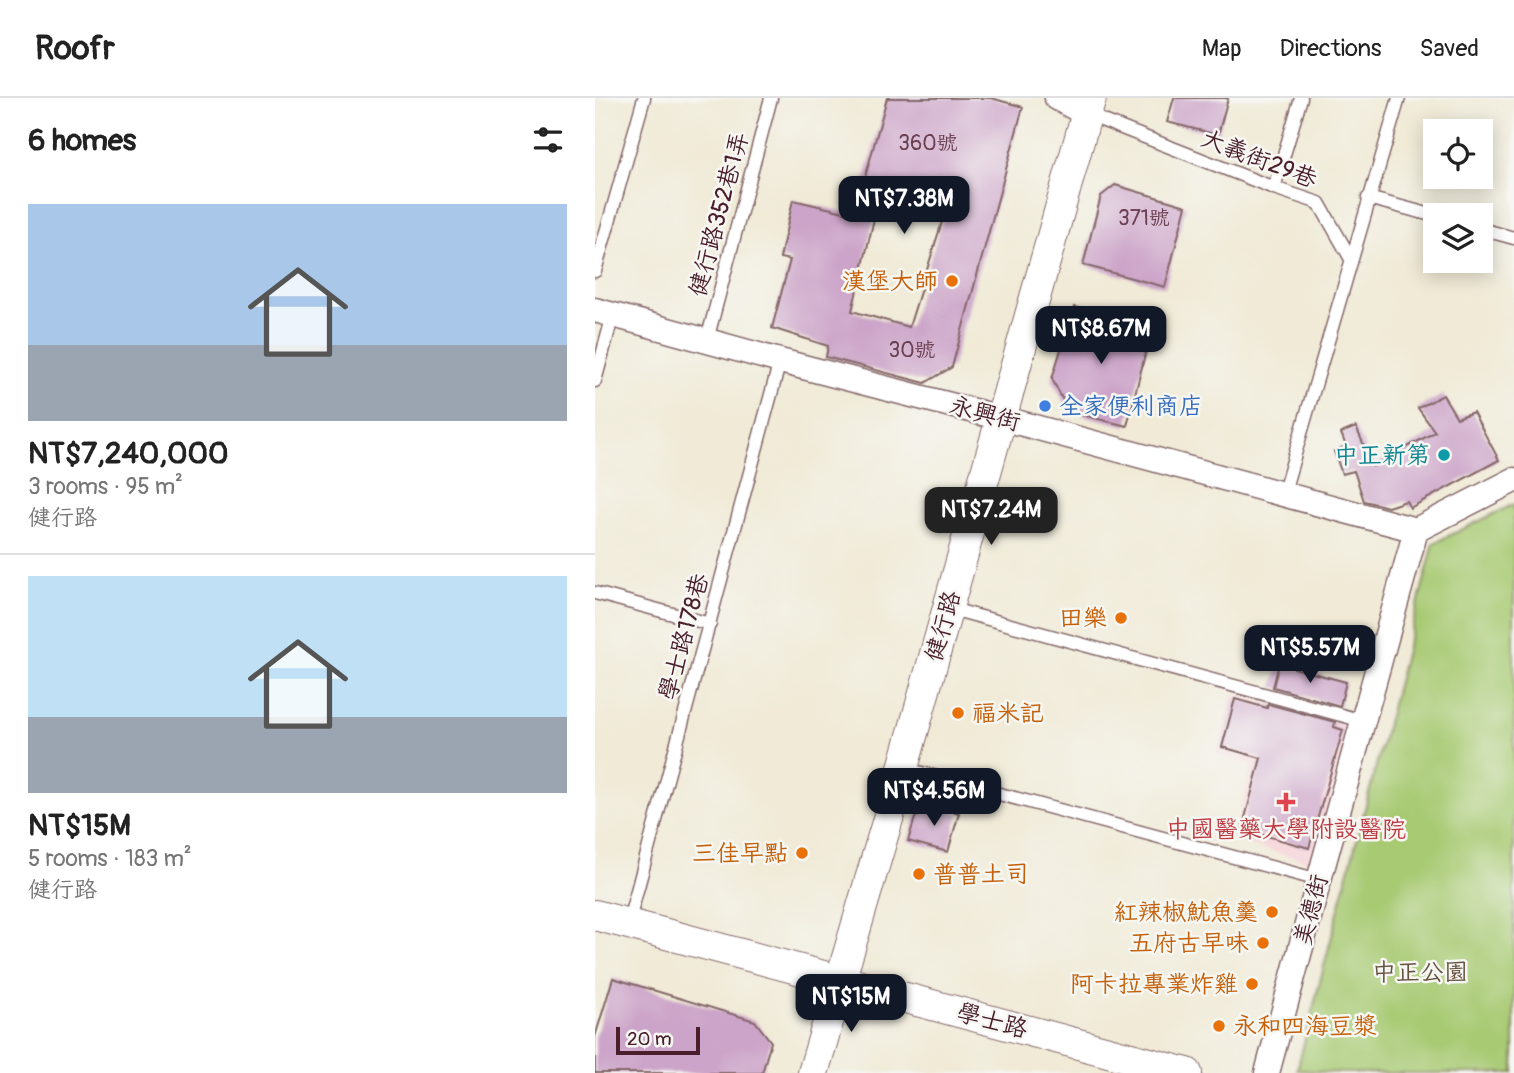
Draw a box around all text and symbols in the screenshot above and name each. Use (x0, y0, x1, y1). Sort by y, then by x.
text: Roofr (35, 28, 115, 69)
text: Map (1202, 34, 1242, 63)
text: Directions (1280, 34, 1381, 63)
text: Saved (1419, 34, 1479, 63)
map controls (1423, 119, 1493, 273)
button: locate (1423, 119, 1493, 189)
icon: filters (529, 121, 567, 159)
text: 6 homes (28, 122, 136, 159)
street label: 大義街29巷 (1197, 124, 1321, 194)
street label: 健行路352巷1弄 (683, 129, 755, 299)
house number: 360號 (898, 130, 958, 157)
pin: NT$7.38M (832, 176, 976, 236)
text: NT$7.38M (855, 184, 953, 213)
button: layers (1423, 203, 1493, 273)
house number: 371號 (1118, 205, 1170, 232)
icon: home (235, 249, 361, 375)
place label: 漢堡大師 (842, 267, 938, 296)
marker: 漢堡大師 (944, 273, 960, 289)
pin: NT$8.67M (1029, 306, 1173, 366)
text: NT$8.67M (1051, 314, 1151, 343)
house number: 30號 (888, 337, 936, 364)
street label: 永興街 (946, 391, 1024, 437)
place label: 全家便利商店 (1059, 392, 1203, 421)
marker: 全家便利商店 (1037, 398, 1053, 414)
text: NT$7,240,000 (28, 435, 228, 472)
place label: 中正新第 (1334, 441, 1430, 470)
marker: 中正新第 (1436, 447, 1452, 463)
text: 3 rooms · 95 m² (28, 472, 183, 501)
pin: NT$7.24M (919, 488, 1063, 547)
text: NT$7.24M (941, 495, 1041, 524)
text: 健行路 (28, 503, 97, 532)
street label: 學士路178巷 (653, 570, 715, 704)
street label: 健行路 (919, 587, 967, 665)
place label: 田樂 (1059, 604, 1107, 633)
marker: 田樂 (1113, 610, 1129, 626)
icon: home (235, 621, 361, 747)
pin: NT$5.57M (1238, 626, 1382, 685)
text: NT$5.57M (1260, 633, 1360, 662)
place label: 福米記 (972, 699, 1044, 728)
marker: 福米記 (950, 705, 966, 721)
pin: NT$4.56M (862, 768, 1006, 828)
text: NT$4.56M (883, 776, 985, 805)
marker: 中國醫藥大學附設醫院 (1276, 792, 1296, 812)
text: NT$15M (28, 807, 131, 844)
place label: 中國醫藥大學附設醫院 (1166, 815, 1406, 844)
place label: 三佳早點 (692, 839, 788, 868)
text: 5 rooms · 183 m² (28, 844, 192, 873)
marker: 三佳早點 (794, 845, 810, 861)
place label: 普普土司 (933, 860, 1029, 889)
marker: 普普土司 (911, 866, 927, 882)
street label: 美德街 (1288, 871, 1334, 949)
text: 健行路 (28, 875, 97, 904)
place label: 紅辣椒魷魚羹 (1114, 898, 1258, 927)
marker: 紅辣椒魷魚羹 (1264, 904, 1280, 920)
place label: 五府古早味 (1129, 929, 1249, 958)
marker: 五府古早味 (1255, 935, 1271, 951)
park label: 中正公園 (1372, 958, 1468, 987)
place label: 阿卡拉專業炸雞 (1070, 970, 1238, 999)
pin: NT$15M (794, 974, 908, 1034)
marker: 阿卡拉專業炸雞 (1244, 976, 1260, 992)
text: NT$15M (812, 982, 890, 1011)
street label: 學士路 (953, 998, 1031, 1044)
place label: 永和四海豆漿 (1233, 1012, 1377, 1041)
marker: 永和四海豆漿 (1211, 1018, 1227, 1034)
scale bar (616, 1024, 700, 1056)
text: 20 m (627, 1027, 672, 1051)

